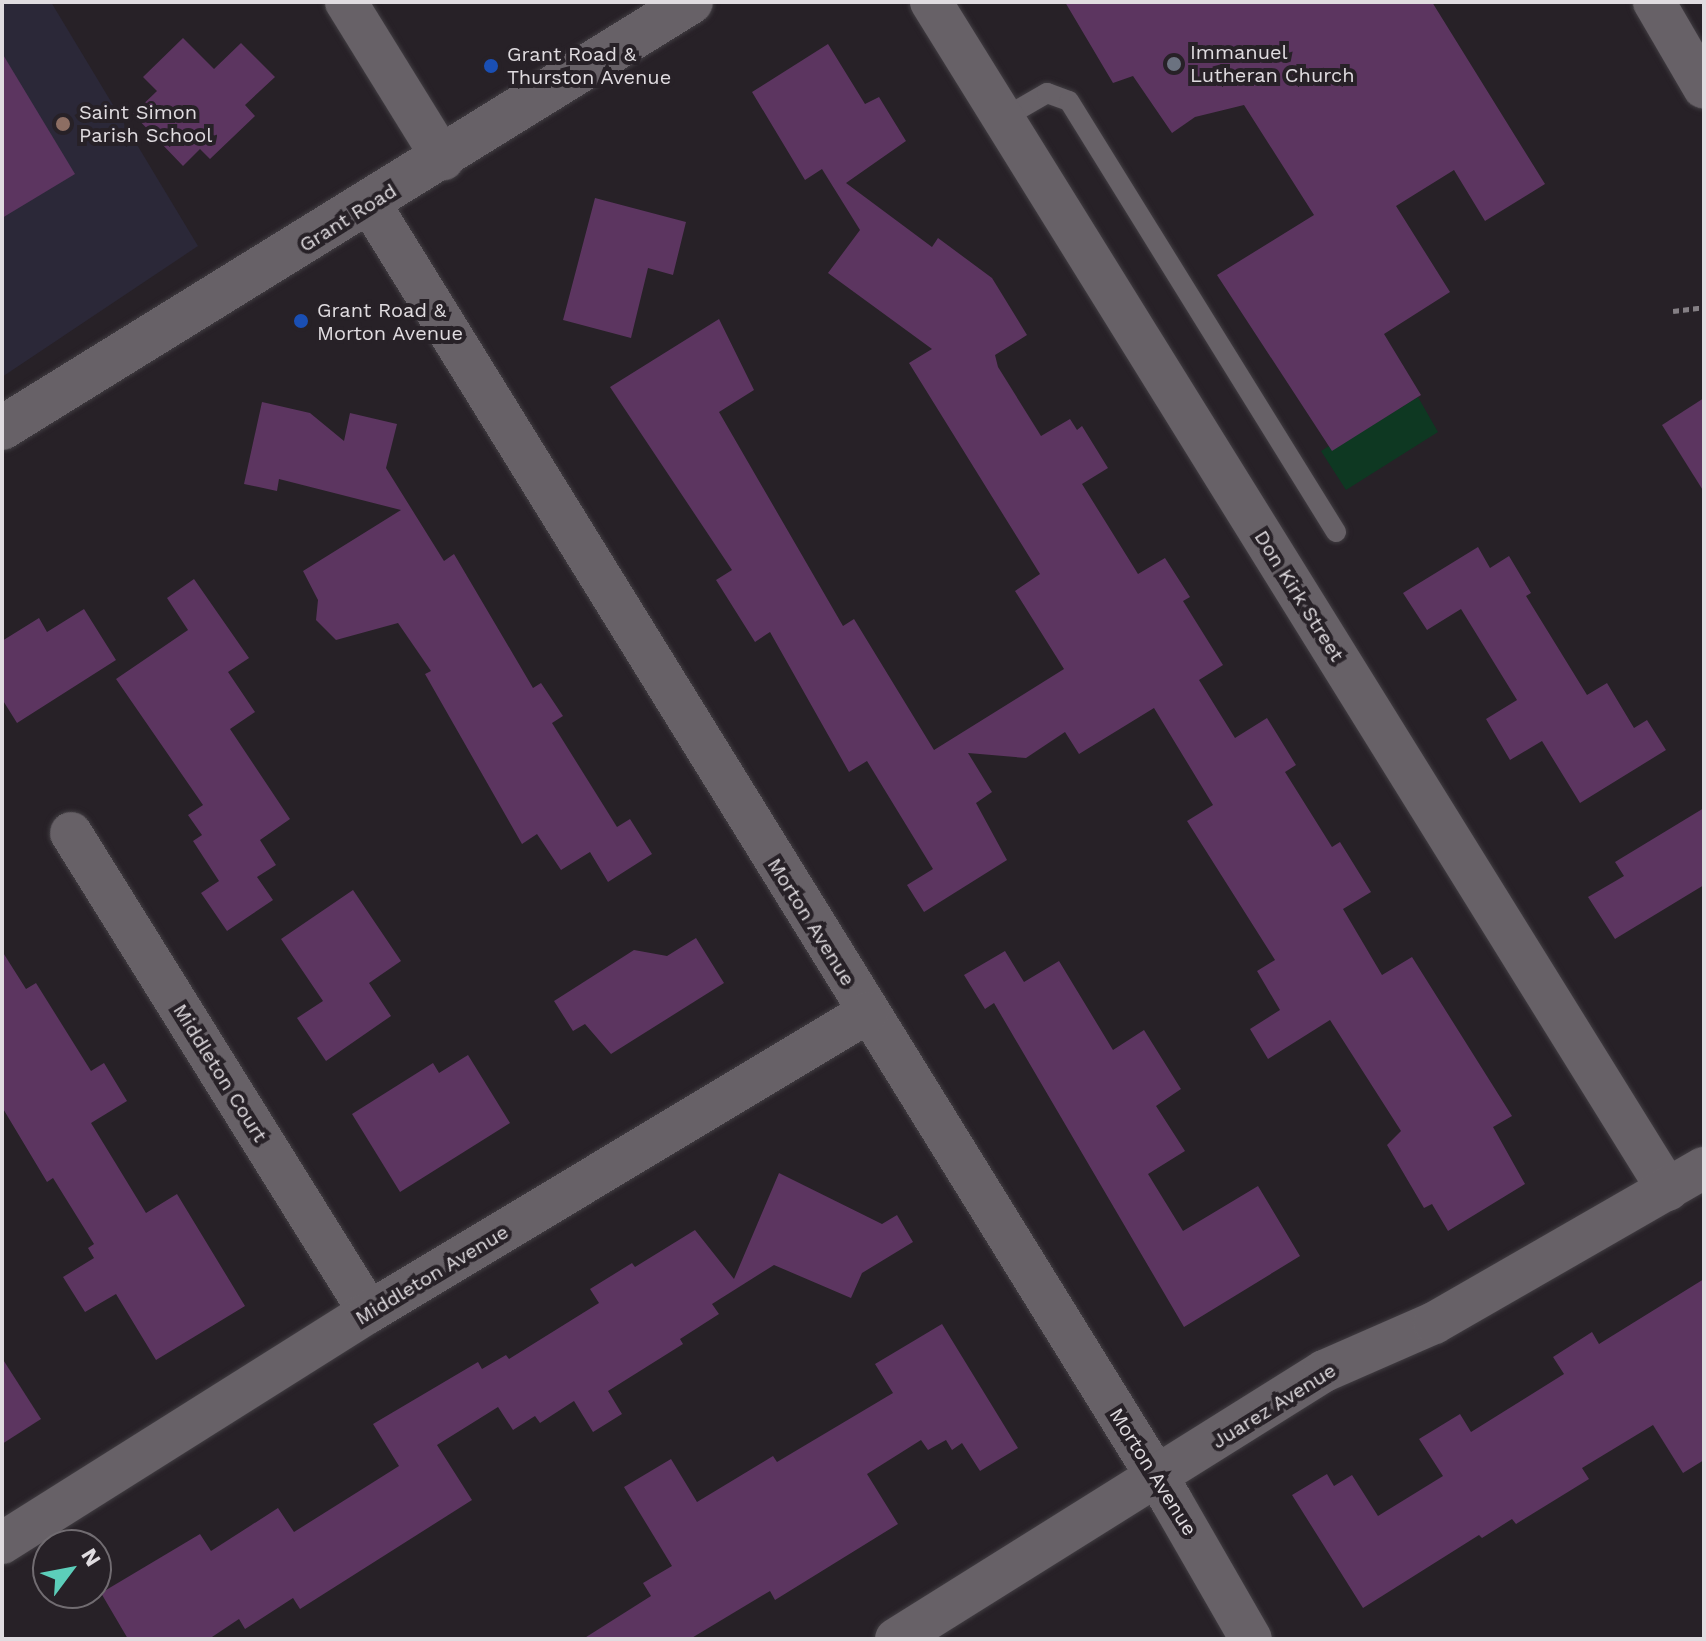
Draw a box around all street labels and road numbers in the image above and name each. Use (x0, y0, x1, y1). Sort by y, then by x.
street label: Grant Road (295, 179, 401, 257)
street label: Don Kirk Street (1249, 526, 1349, 666)
street label: Morton Avenue (762, 853, 860, 991)
street label: Middleton Court (168, 999, 272, 1147)
street label: Middleton Avenue (351, 1220, 513, 1330)
street label: Juarez Avenue (1207, 1358, 1341, 1454)
street label: Morton Avenue (1104, 1403, 1202, 1541)

